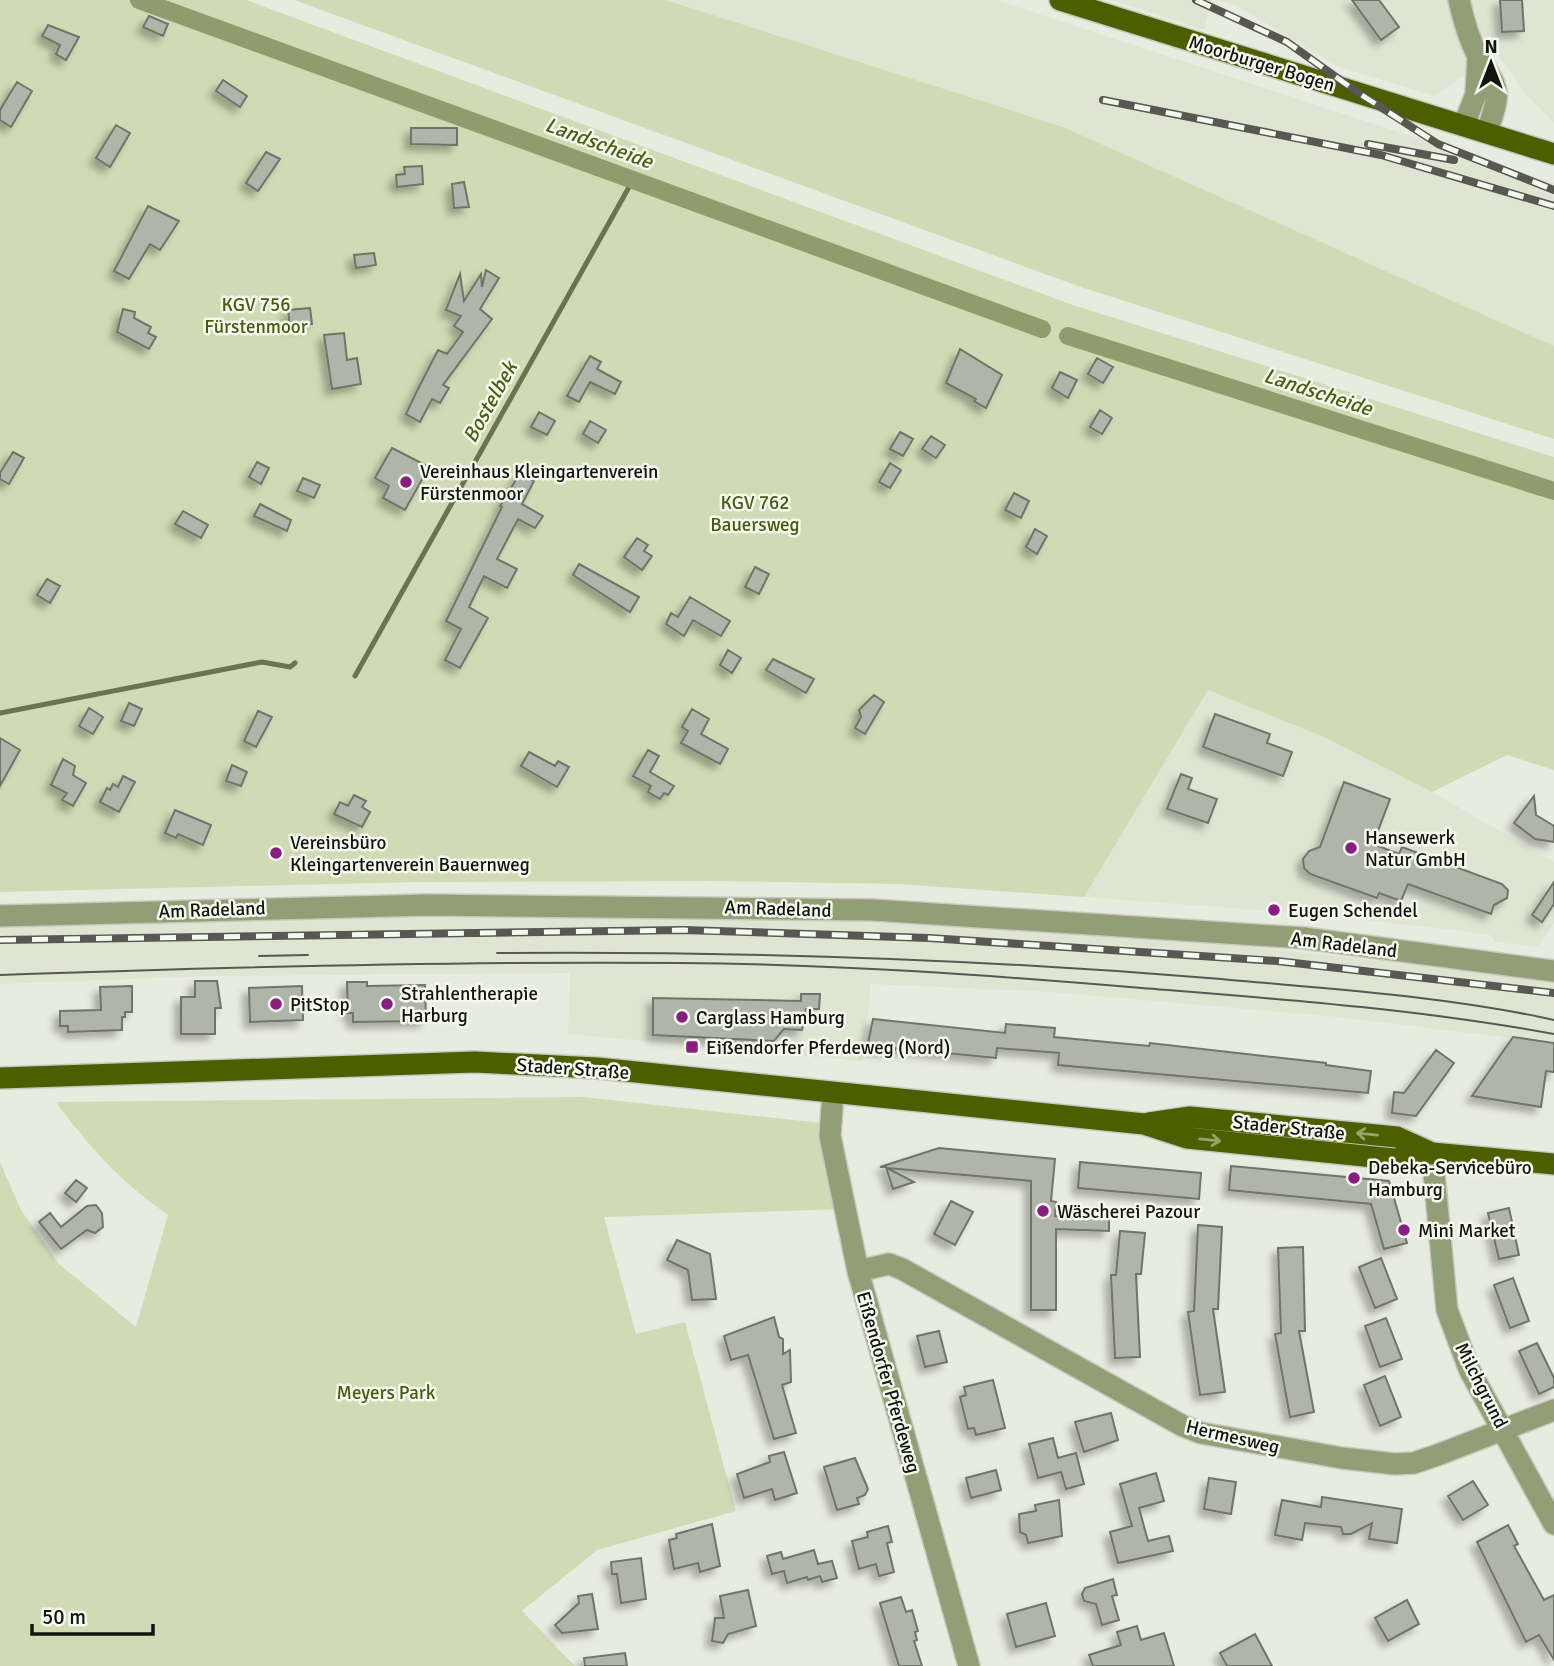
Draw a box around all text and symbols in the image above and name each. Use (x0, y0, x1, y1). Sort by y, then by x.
north arrow (1456, 28, 1526, 98)
street label: Moorburger Bogen (1186, 30, 1338, 98)
text: N (1484, 35, 1498, 59)
water label: Landscheide (542, 112, 658, 175)
park label: KGV 756 Fürstenmoor (204, 293, 308, 339)
water label: Bostelbek (457, 355, 524, 447)
water label: Landscheide (1261, 362, 1377, 422)
place label: Vereinhaus Kleingartenverein Fürstenmoor (420, 460, 658, 506)
marker: Vereinhaus Kleingartenverein Fürstenmoor (398, 474, 414, 490)
park label: KGV 762 Bauersweg (710, 491, 800, 537)
place label: Hansewerk Natur GmbH (1365, 826, 1466, 872)
place label: Vereinsbüro Kleingartenverein Bauernweg (290, 831, 530, 877)
marker: Hansewerk Natur GmbH (1343, 840, 1359, 856)
marker: Vereinsbüro Kleingartenverein Bauernweg (268, 845, 284, 861)
street label: Am Radeland (724, 895, 832, 923)
street label: Am Radeland (158, 896, 266, 924)
place label: Eugen Schendel (1288, 899, 1418, 923)
marker: Eugen Schendel (1266, 902, 1282, 918)
street label: Am Radeland (1289, 927, 1398, 963)
place label: Strahlentherapie Harburg (401, 982, 538, 1028)
place label: PitStop (290, 993, 349, 1017)
marker: PitStop (268, 996, 284, 1012)
marker: Strahlentherapie Harburg (379, 996, 395, 1012)
place label: Carglass Hamburg (696, 1006, 845, 1030)
marker: Carglass Hamburg (674, 1009, 690, 1025)
place label: Eißendorfer Pferdeweg (Nord) (706, 1036, 950, 1060)
marker: Eißendorfer Pferdeweg (Nord) (684, 1039, 700, 1055)
street label: Stader Straße (516, 1053, 630, 1085)
street label: Stader Straße (1232, 1110, 1346, 1146)
one-way arrow (1357, 1128, 1379, 1141)
one-way arrow (1198, 1134, 1221, 1147)
place label: Debeka-Servicebüro Hamburg (1368, 1156, 1532, 1202)
marker: Debeka-Servicebüro Hamburg (1346, 1170, 1362, 1186)
place label: Wäscherei Pazour (1057, 1200, 1200, 1224)
marker: Wäscherei Pazour (1035, 1203, 1051, 1219)
place label: Mini Market (1418, 1219, 1516, 1243)
marker: Mini Market (1396, 1222, 1412, 1238)
street label: Eißendorfer Pferdeweg (851, 1289, 925, 1476)
street label: Milchgrund (1449, 1339, 1513, 1432)
park label: Meyers Park (337, 1381, 436, 1405)
street label: Hermesweg (1184, 1415, 1282, 1459)
scale bar (32, 1592, 152, 1636)
text: 50 m (42, 1604, 86, 1630)

